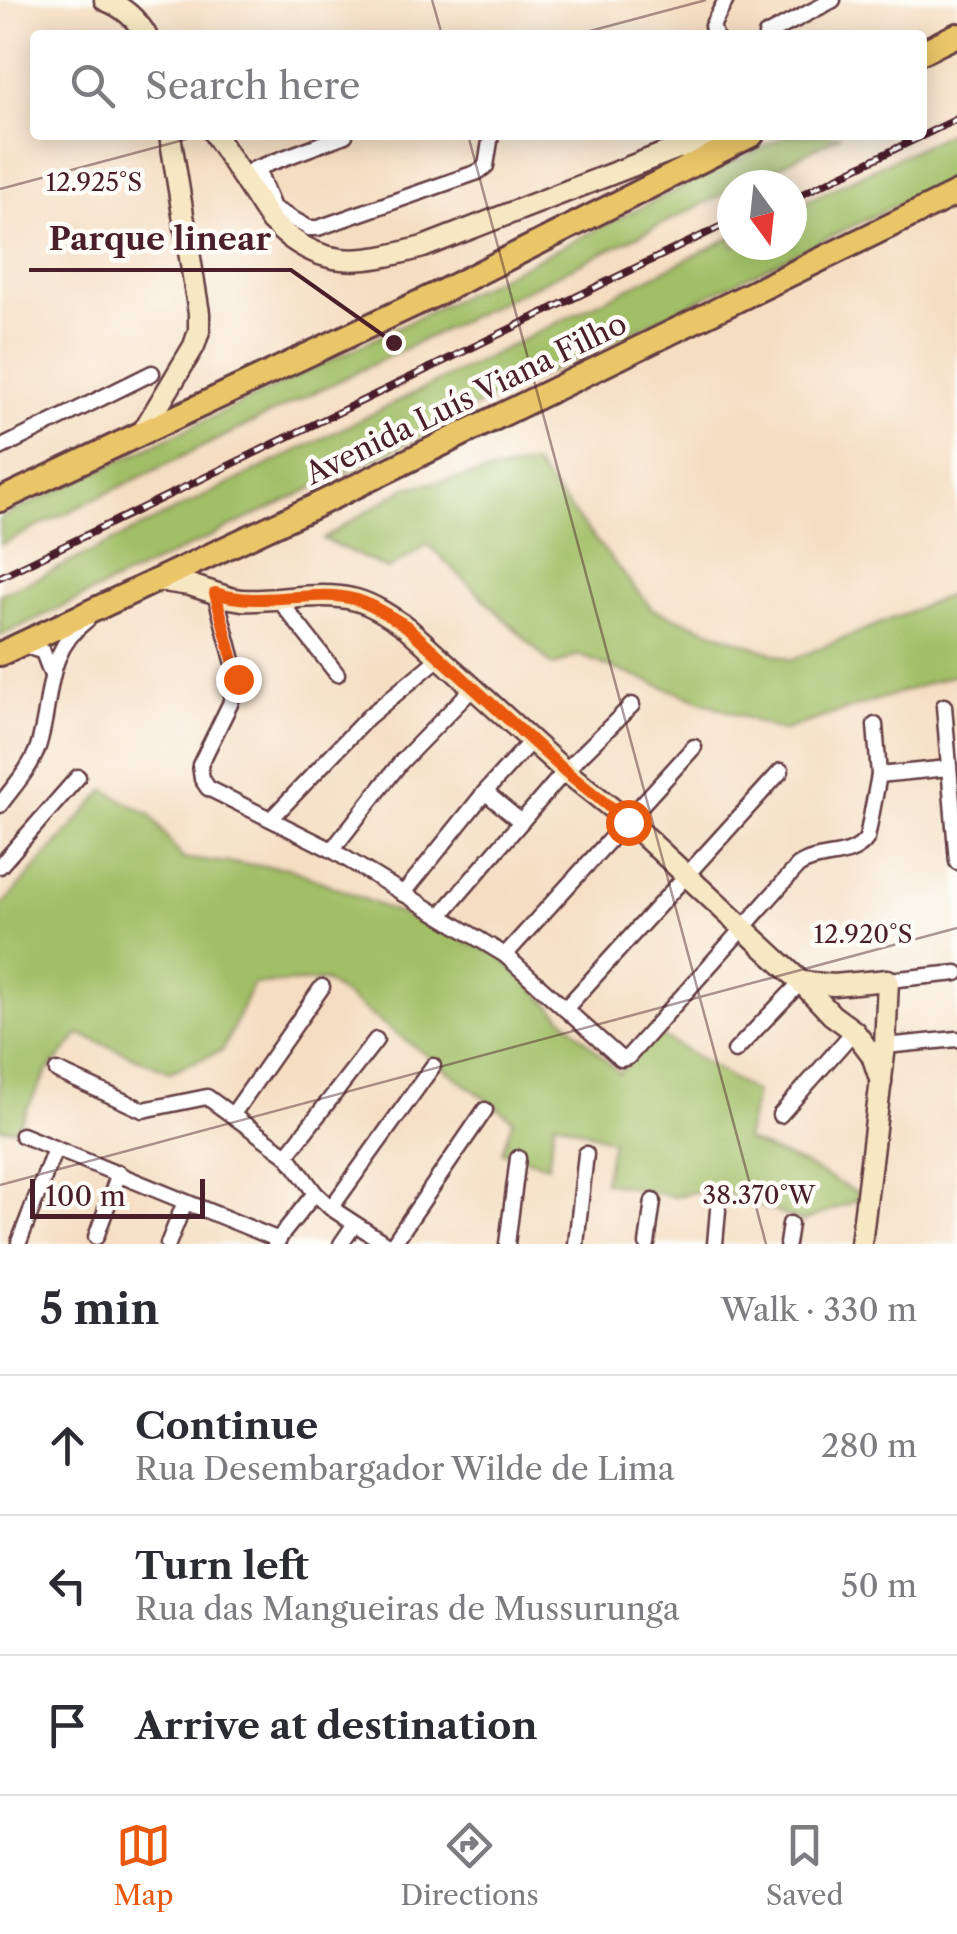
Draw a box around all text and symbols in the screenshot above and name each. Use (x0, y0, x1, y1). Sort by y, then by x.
search box (30, 30, 927, 140)
icon: search (65, 58, 120, 113)
text: Search here (145, 62, 360, 109)
text: 12.925°S (46, 167, 142, 198)
north arrow (717, 170, 807, 260)
callout: Parque linear (29, 208, 291, 270)
text: Parque linear (49, 219, 272, 258)
street label: Avenida Luís Viana Filho (298, 305, 632, 493)
route end (216, 657, 262, 703)
route start (606, 800, 652, 846)
text: 12.920°S (814, 919, 912, 950)
scale bar (30, 1174, 205, 1218)
text: 100 m (45, 1179, 126, 1213)
text: 38.370°W (703, 1180, 816, 1211)
text: 5 min (40, 1283, 159, 1335)
text: Walk · 330 m (721, 1290, 917, 1329)
text: Continue (135, 1402, 318, 1449)
icon: ahead (40, 1418, 95, 1473)
text: 280 m (821, 1426, 917, 1465)
text: Rua Desembargador Wilde de Lima (135, 1449, 675, 1488)
text: Turn left (135, 1542, 309, 1589)
icon: left (40, 1558, 95, 1613)
text: 50 m (841, 1566, 917, 1605)
text: Rua das Mangueiras de Mussurunga (135, 1589, 680, 1628)
icon: arrive (40, 1698, 95, 1753)
text: Arrive at destination (135, 1702, 538, 1749)
tab: Map (113, 1818, 174, 1912)
tab: Directions (400, 1818, 539, 1912)
tab: Saved (766, 1818, 844, 1912)

